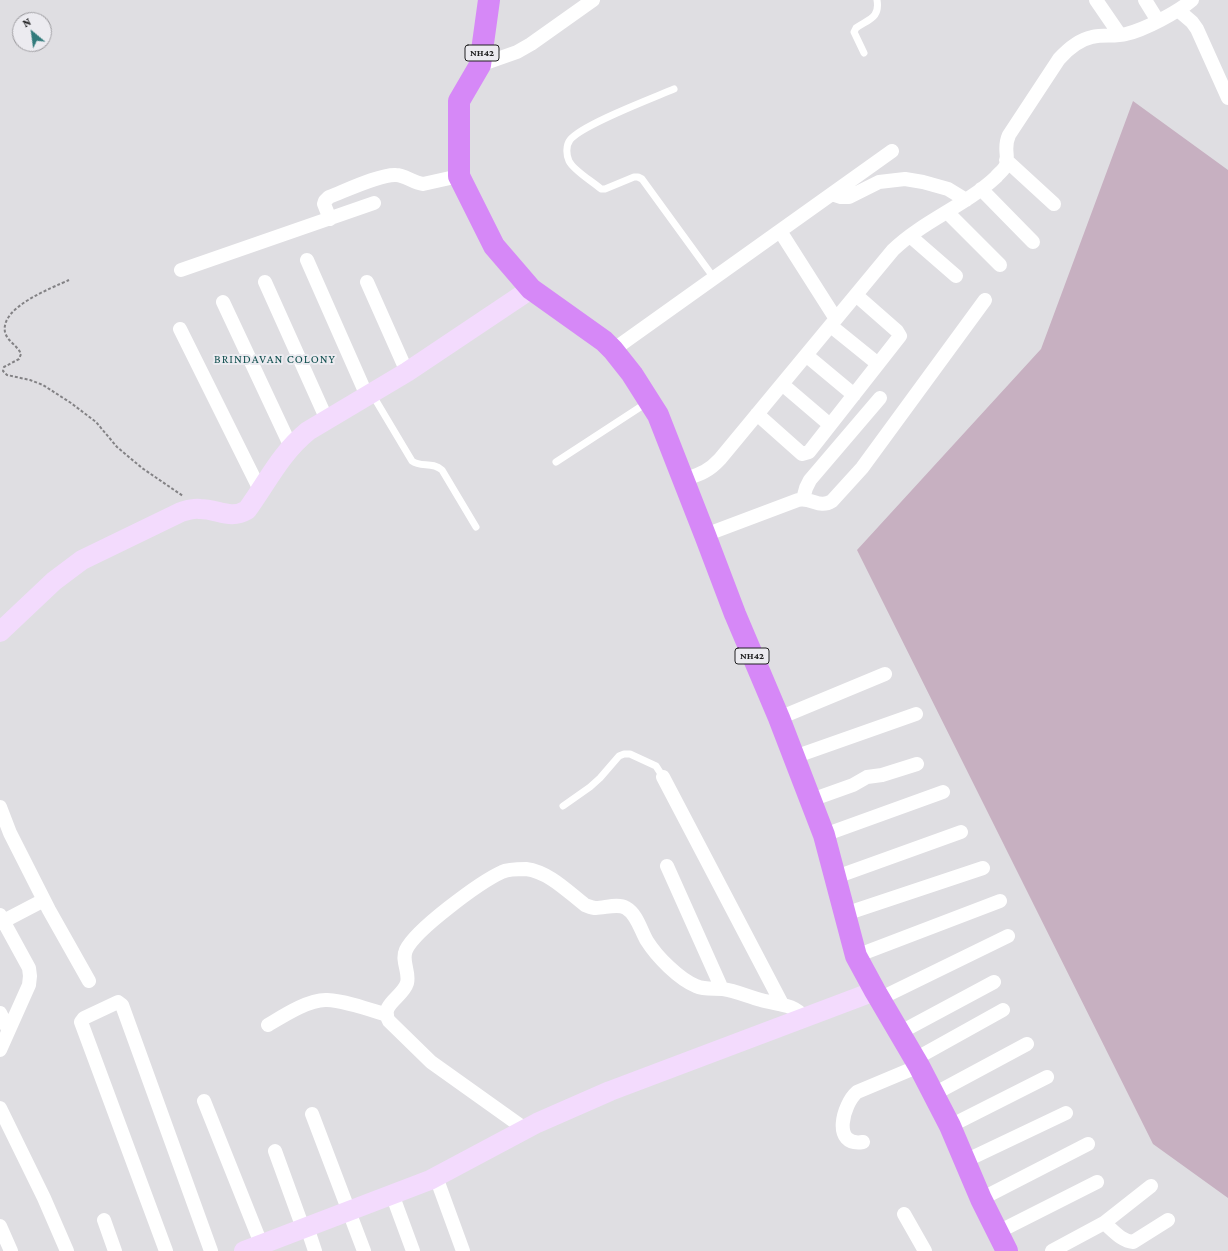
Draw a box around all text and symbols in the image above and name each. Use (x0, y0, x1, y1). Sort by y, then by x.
north arrow (12, 12, 52, 52)
text: N (20, 15, 33, 29)
road number: NH42 (465, 45, 499, 61)
district label: BRINDAVAN COLONY (214, 352, 336, 366)
road number: NH42 (735, 648, 769, 664)

